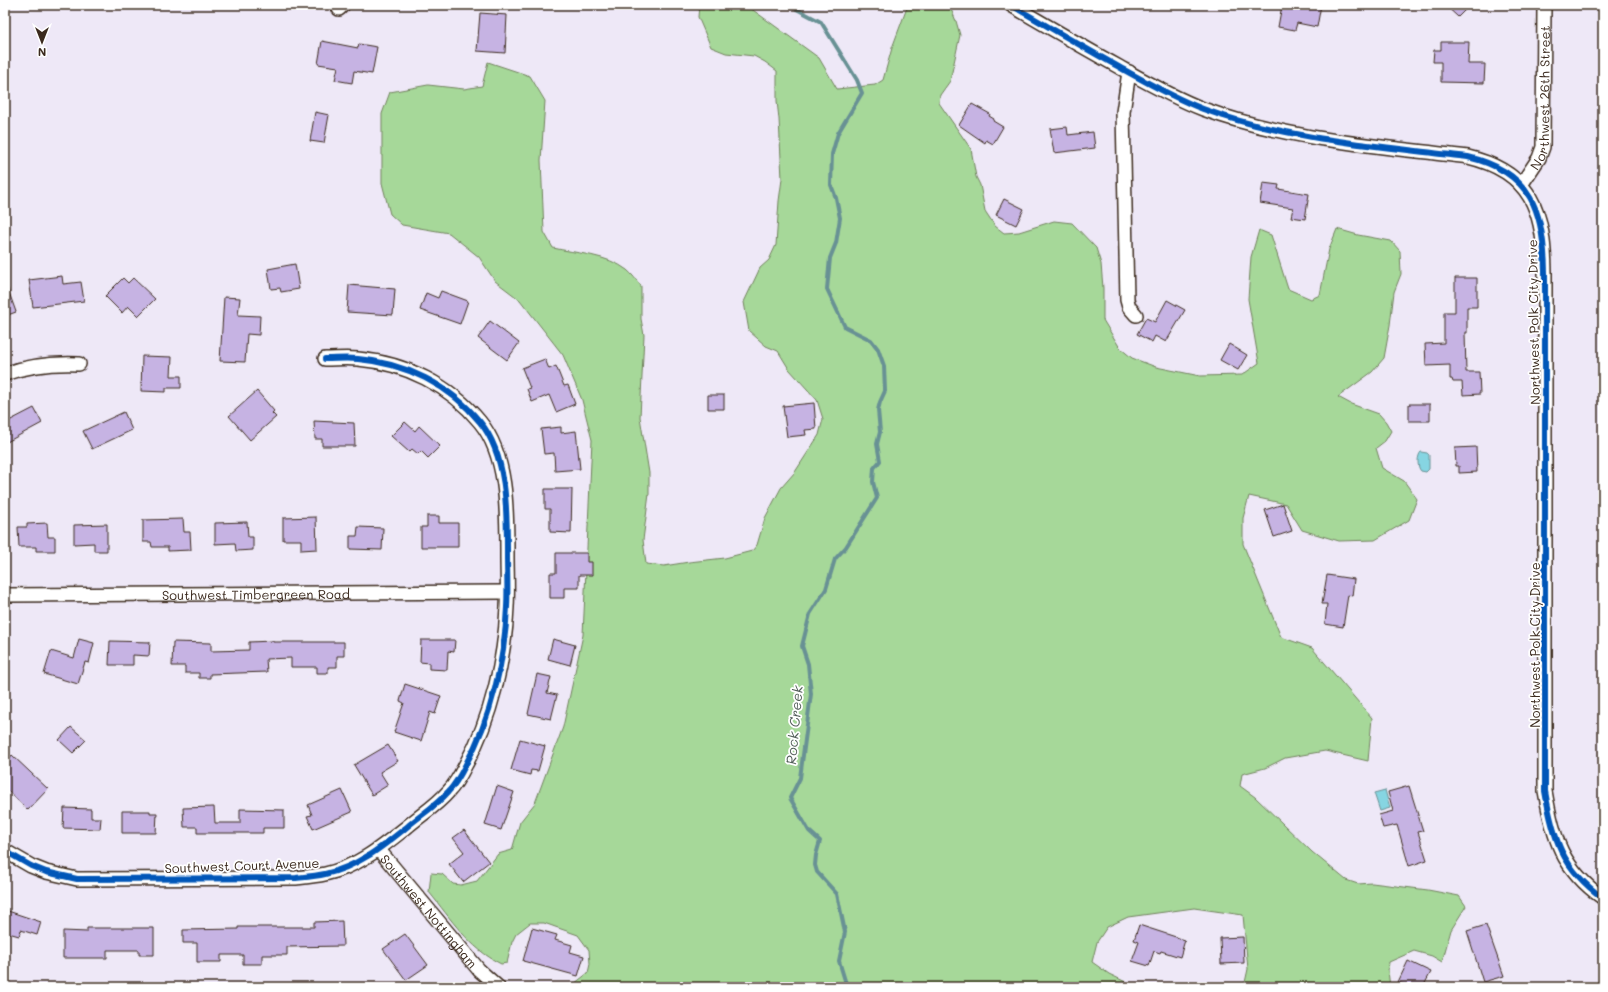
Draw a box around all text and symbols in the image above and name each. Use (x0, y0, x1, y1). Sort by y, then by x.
north arrow (22, 22, 62, 62)
street label: Northwest 26th Street (1525, 25, 1552, 173)
text: N (38, 45, 46, 60)
street label: Northwest Polk City Drive (1523, 239, 1543, 405)
street label: Northwest Polk City Drive (1526, 562, 1543, 728)
street label: Southwest Timbergreen Road (162, 584, 350, 603)
water label: Rock Creek (781, 684, 807, 765)
street label: Southwest Nottingham (377, 850, 482, 971)
street label: Southwest Court Avenue (164, 854, 320, 876)

